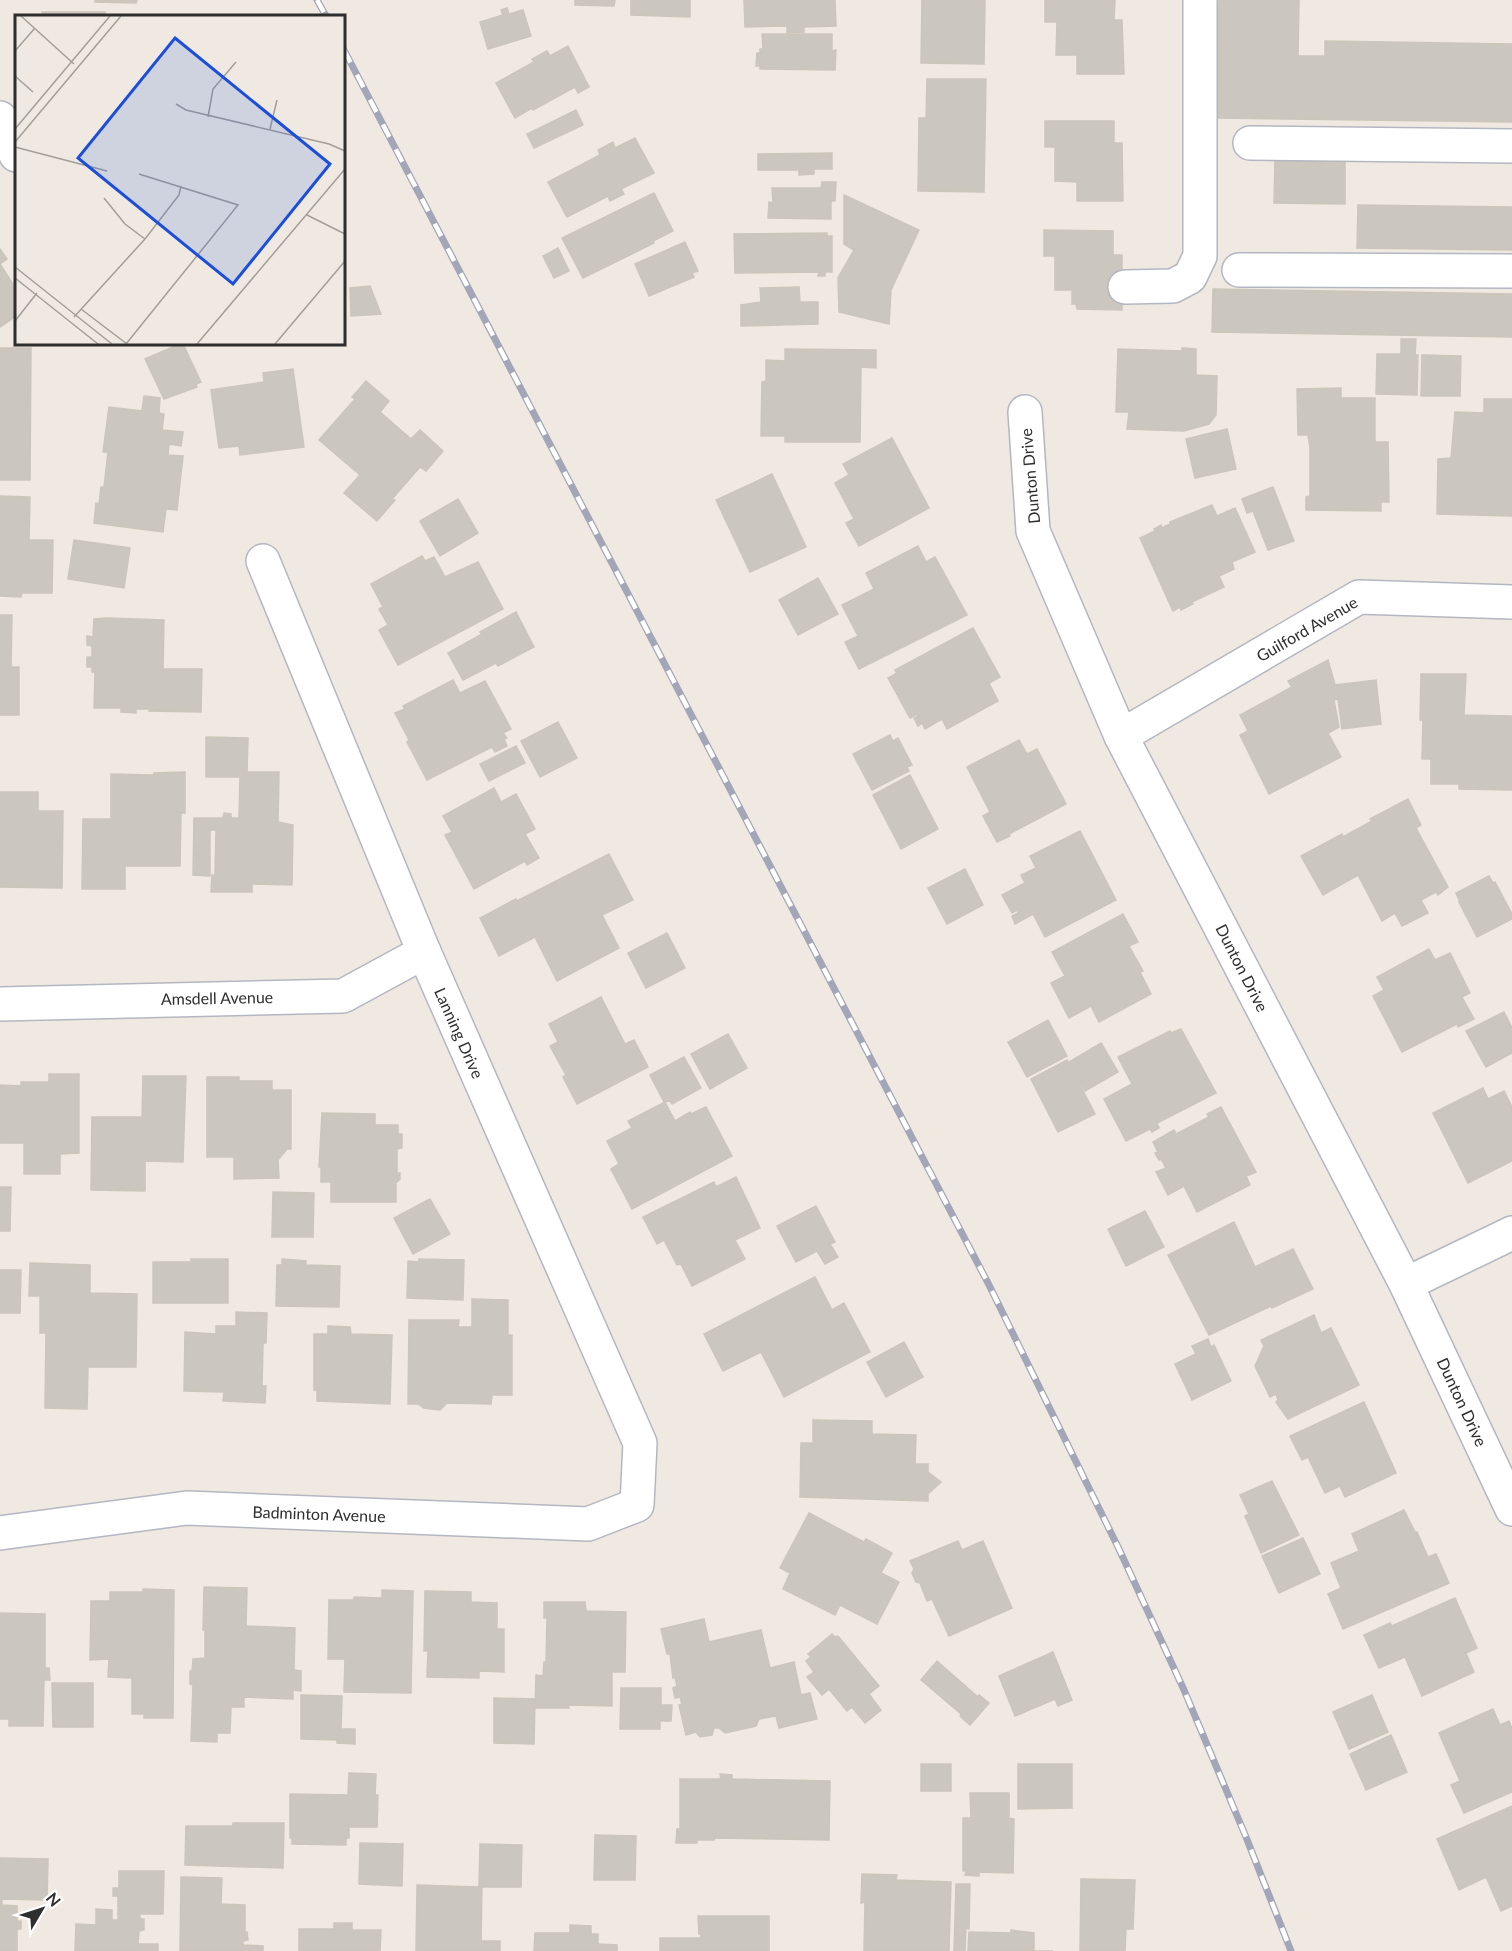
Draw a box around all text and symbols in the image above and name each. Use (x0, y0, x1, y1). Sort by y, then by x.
inset map (15, 15, 345, 345)
street label: Dunton Drive (1016, 428, 1043, 525)
street label: Guilford Avenue (1253, 592, 1361, 665)
street label: Dunton Drive (1212, 921, 1273, 1015)
street label: Lanning Drive (431, 984, 488, 1081)
street label: Amsdell Avenue (161, 987, 273, 1008)
street label: Dunton Drive (1434, 1354, 1491, 1449)
street label: Badminton Avenue (252, 1502, 386, 1525)
north arrow (12, 1879, 72, 1939)
text: N (43, 1888, 65, 1910)

